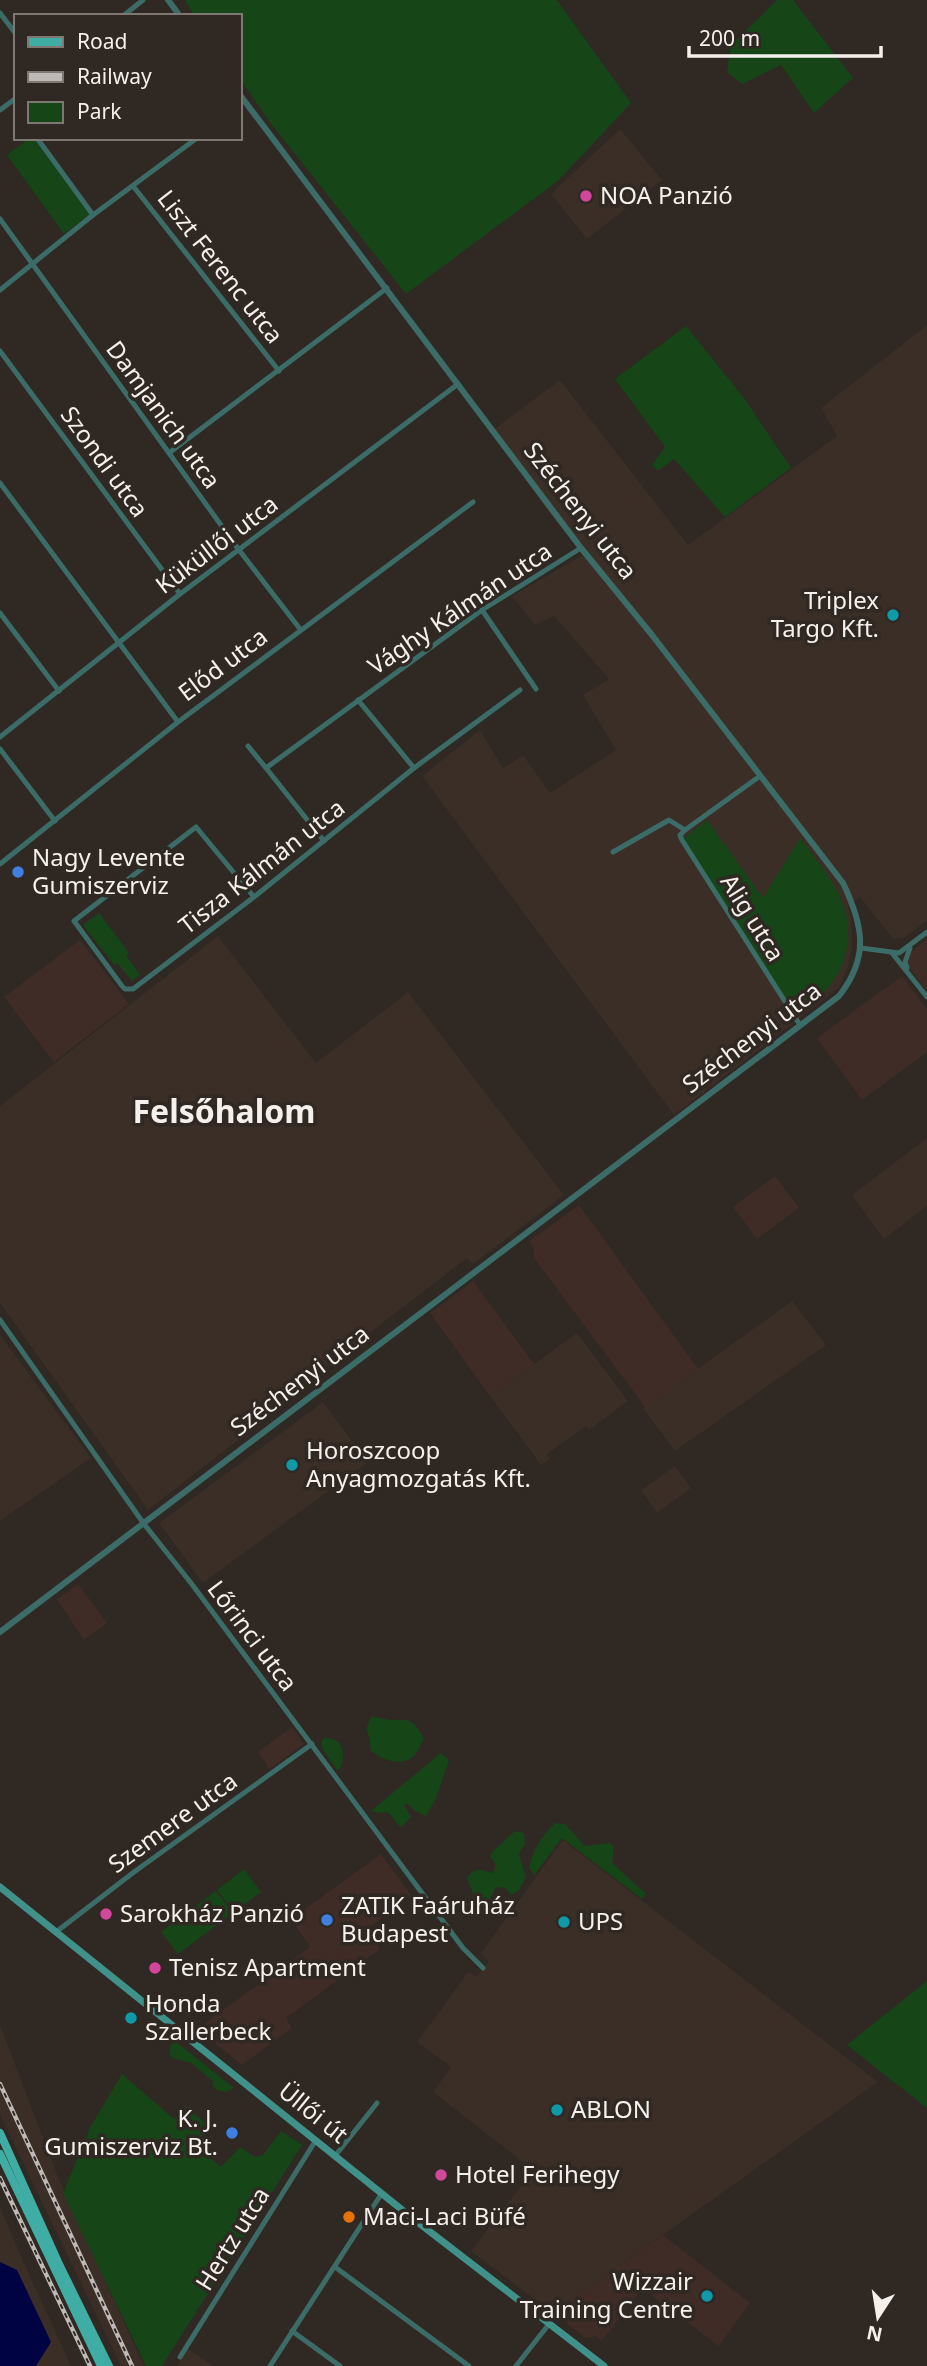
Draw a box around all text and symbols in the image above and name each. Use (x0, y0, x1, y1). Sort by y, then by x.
legend (14, 14, 242, 140)
scale bar (689, 14, 881, 58)
text: 200 m (699, 24, 760, 52)
text: Road (77, 27, 127, 55)
text: Railway (77, 62, 152, 90)
text: Park (77, 97, 122, 125)
place label: NOA Panzió (600, 178, 733, 211)
street label: Liszt Ferenc utca (151, 182, 292, 350)
marker: NOA Panzió (578, 188, 594, 204)
street label: Damjanich utca (99, 334, 229, 495)
street label: Szondi utca (54, 399, 157, 523)
street label: Széchenyi utca (517, 435, 645, 586)
street label: Küküllői utca (148, 487, 284, 601)
street label: Vághy Kálmán utca (361, 534, 558, 682)
place label: Triplex Targo Kft. (771, 583, 879, 644)
marker: Triplex Targo Kft. (885, 607, 901, 623)
street label: Előd utca (171, 619, 273, 708)
street label: Tisza Kálmán utca (171, 791, 351, 941)
place label: Nagy Levente Gumiszerviz (32, 840, 185, 901)
marker: Nagy Levente Gumiszerviz (10, 864, 26, 880)
street label: Alig utca (714, 867, 793, 967)
street label: Széchenyi utca (675, 974, 827, 1100)
district label: Felsőhalom (133, 1089, 315, 1132)
street label: Széchenyi utca (223, 1317, 375, 1443)
place label: Horoszcoop Anyagmozgatás Kft. (306, 1433, 531, 1494)
marker: Horoszcoop Anyagmozgatás Kft. (284, 1457, 300, 1473)
street label: Lőrinci utca (201, 1573, 306, 1697)
street label: Szemere utca (101, 1764, 243, 1880)
place label: ZATIK Faáruház Budapest (341, 1888, 515, 1949)
place label: Sarokház Panzió (120, 1896, 304, 1929)
place label: UPS (578, 1904, 623, 1937)
marker: Sarokház Panzió (98, 1906, 114, 1922)
marker: ZATIK Faáruház Budapest (319, 1912, 335, 1928)
marker: UPS (556, 1914, 572, 1930)
place label: Tenisz Apartment (169, 1950, 366, 1983)
marker: Tenisz Apartment (147, 1960, 163, 1976)
place label: Honda Szallerbeck (145, 1986, 272, 2047)
marker: Honda Szallerbeck (123, 2010, 139, 2026)
street label: Üllői út (272, 2074, 356, 2150)
place label: ABLON (571, 2092, 651, 2125)
place label: K. J. Gumiszerviz Bt. (44, 2101, 218, 2162)
marker: ABLON (549, 2102, 565, 2118)
marker: K. J. Gumiszerviz Bt. (224, 2125, 240, 2141)
place label: Hotel Ferihegy (455, 2157, 620, 2190)
marker: Hotel Ferihegy (433, 2167, 449, 2183)
street label: Hertz utca (187, 2180, 276, 2296)
place label: Maci-Laci Büfé (363, 2199, 526, 2232)
marker: Maci-Laci Büfé (341, 2209, 357, 2225)
place label: Wizzair Training Centre (520, 2264, 693, 2325)
north arrow (843, 2282, 913, 2352)
marker: Wizzair Training Centre (699, 2288, 715, 2304)
text: N (864, 2319, 885, 2348)

